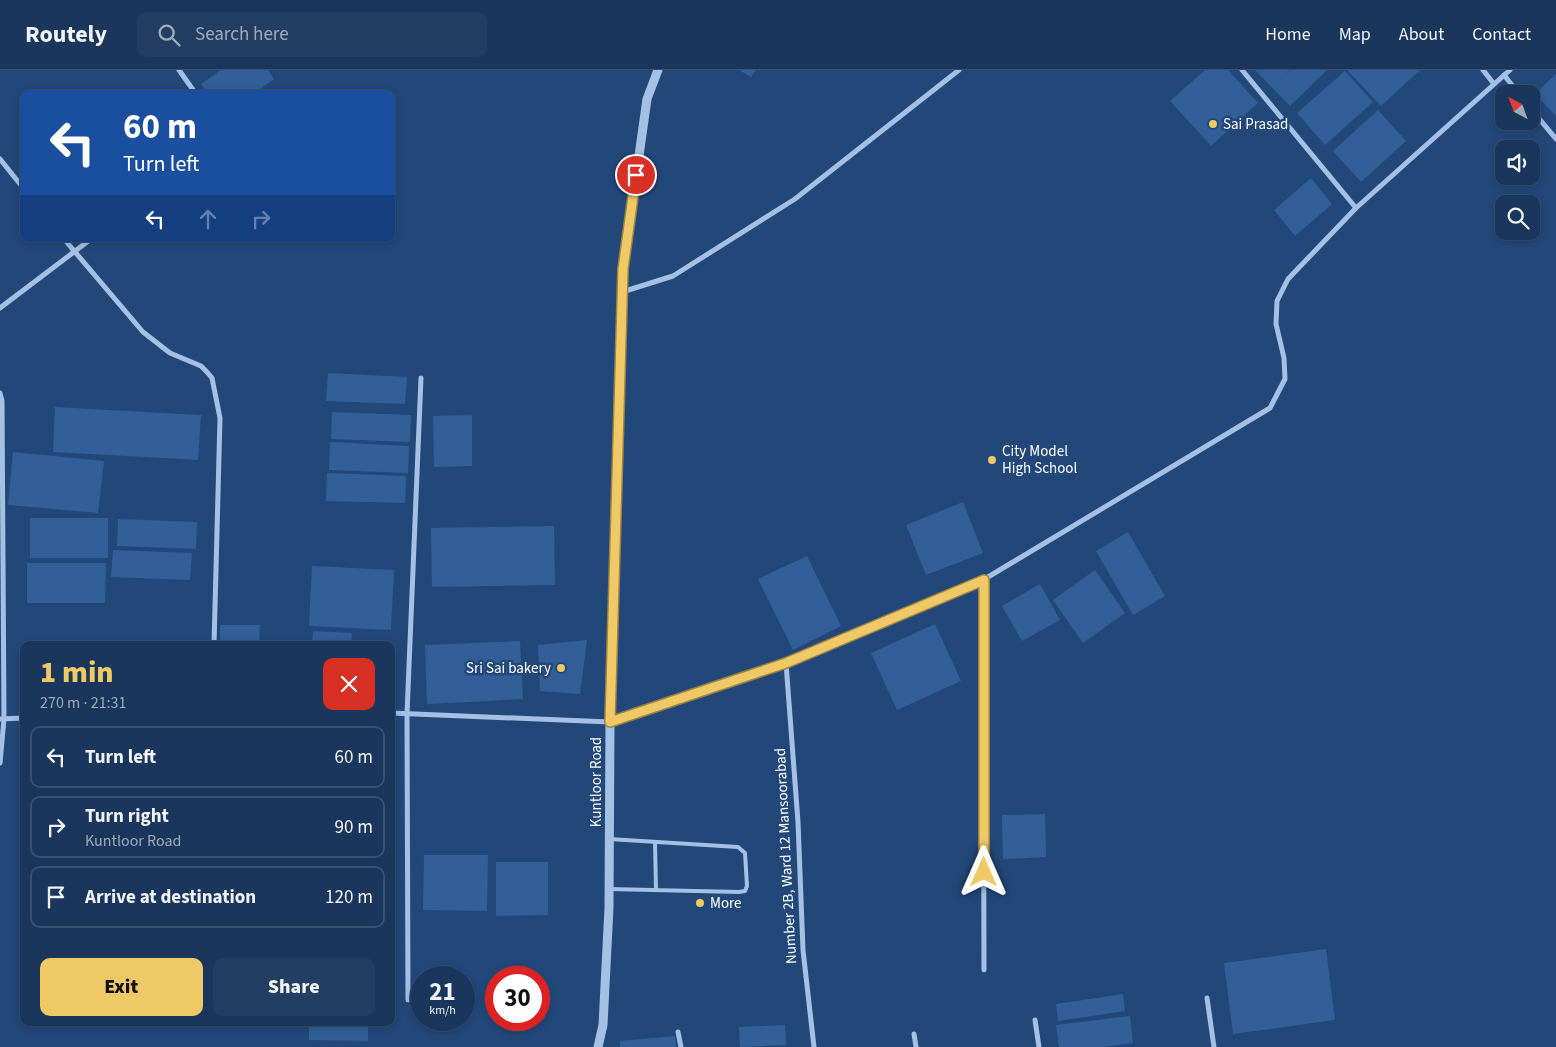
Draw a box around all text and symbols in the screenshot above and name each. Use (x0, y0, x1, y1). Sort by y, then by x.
search box (137, 12, 487, 57)
text: Routely (25, 17, 107, 52)
icon: search (155, 21, 183, 49)
text: Search here (195, 21, 289, 48)
text: Home (1265, 22, 1311, 47)
text: Map (1339, 22, 1371, 47)
text: About (1399, 22, 1444, 47)
text: Contact (1472, 22, 1531, 47)
north arrow (1495, 85, 1540, 130)
map controls (1495, 85, 1540, 240)
text: 60 m (123, 102, 197, 152)
icon: left (40, 110, 105, 175)
place label: Sai Prasad (1223, 114, 1288, 135)
marker: Sai Prasad (1207, 118, 1219, 130)
button: sound (1495, 140, 1540, 185)
text: Turn left (123, 148, 199, 180)
pin (615, 154, 657, 196)
icon: arrive (622, 161, 650, 189)
button: search (1495, 195, 1540, 240)
icon: left (141, 205, 169, 233)
icon: ahead (194, 205, 222, 233)
icon: right (247, 205, 275, 233)
place label: City Model High School (1002, 441, 1077, 479)
marker: City Model High School (986, 454, 998, 466)
text: 1 min (40, 651, 114, 694)
button: close (323, 658, 375, 710)
place label: Sri Sai bakery (466, 658, 551, 679)
marker: Sri Sai bakery (555, 662, 567, 674)
text: 270 m · 21:31 (40, 692, 127, 714)
street label: Kuntloor Road (586, 737, 607, 827)
icon: left (42, 743, 70, 771)
text: Turn left (85, 744, 156, 771)
text: 60 m (335, 744, 373, 771)
street label: Number 2B, Ward 12 Mansoorabad (770, 747, 802, 965)
text: Turn right (85, 803, 169, 830)
icon: right (42, 813, 70, 841)
text: 90 m (335, 814, 373, 841)
text: Kuntloor Road (85, 830, 181, 852)
position arrow (957, 845, 1009, 897)
icon: arrive (42, 883, 70, 911)
text: Arrive at destination (85, 884, 256, 911)
text: 120 m (325, 884, 373, 911)
place label: More (710, 893, 742, 914)
marker: More (694, 897, 706, 909)
button: Exit (40, 958, 203, 1016)
button: Share (213, 958, 375, 1016)
speed limit sign: 30 (485, 966, 550, 1031)
text: 21 (429, 974, 456, 1010)
text: km/h (429, 1002, 456, 1019)

